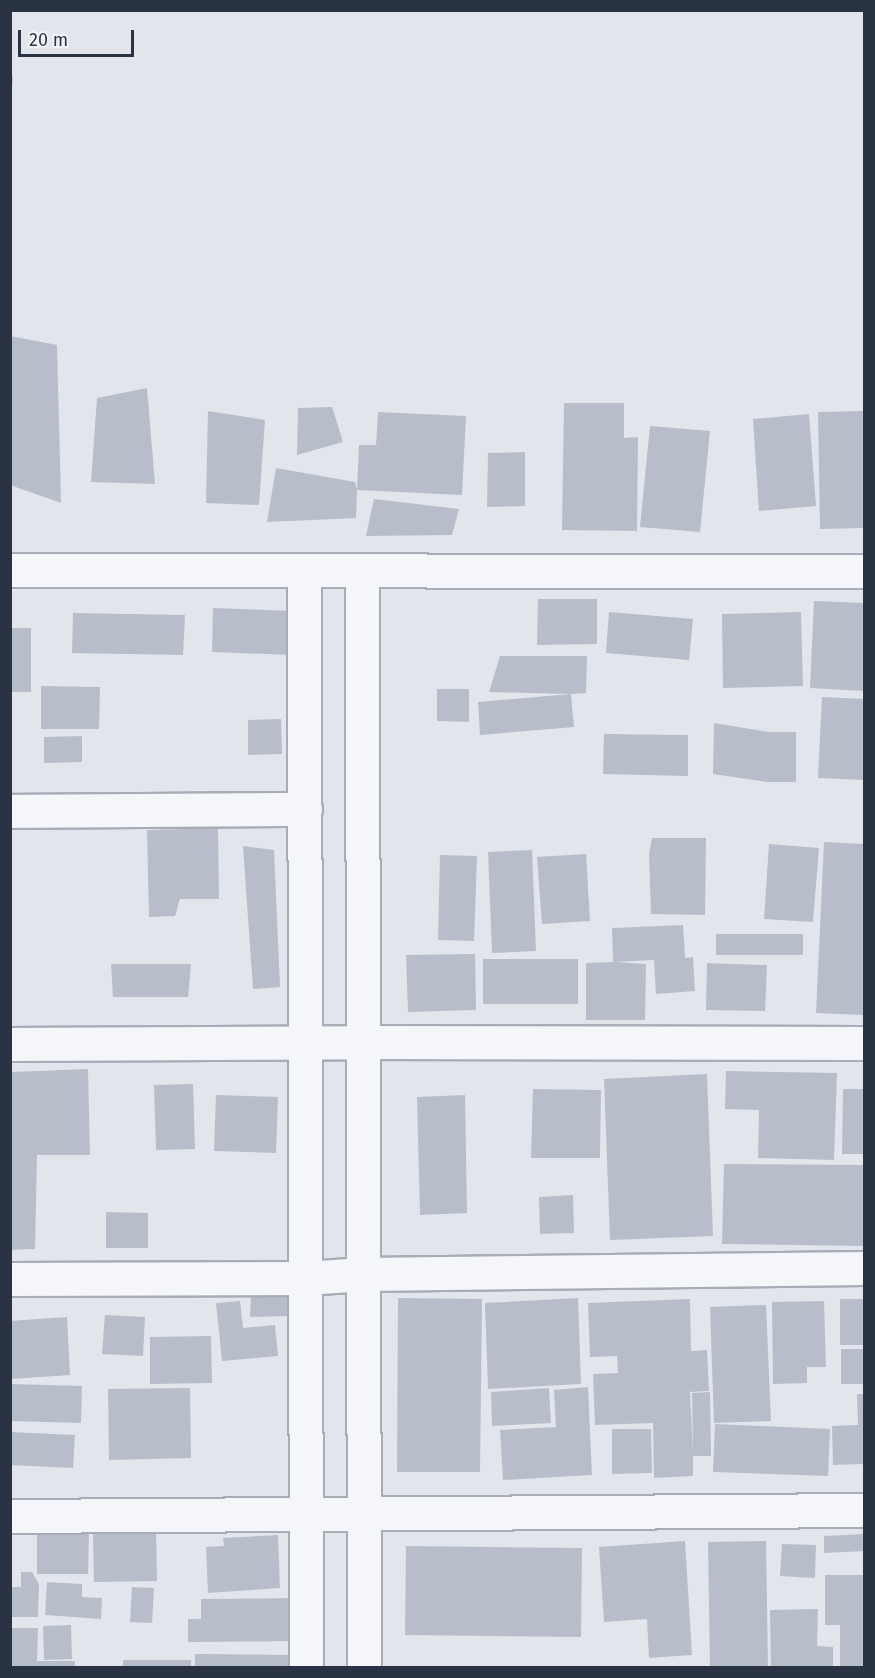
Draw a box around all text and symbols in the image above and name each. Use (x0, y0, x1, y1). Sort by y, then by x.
scale bar (21, 18, 136, 56)
text: 20 m (29, 29, 68, 51)

